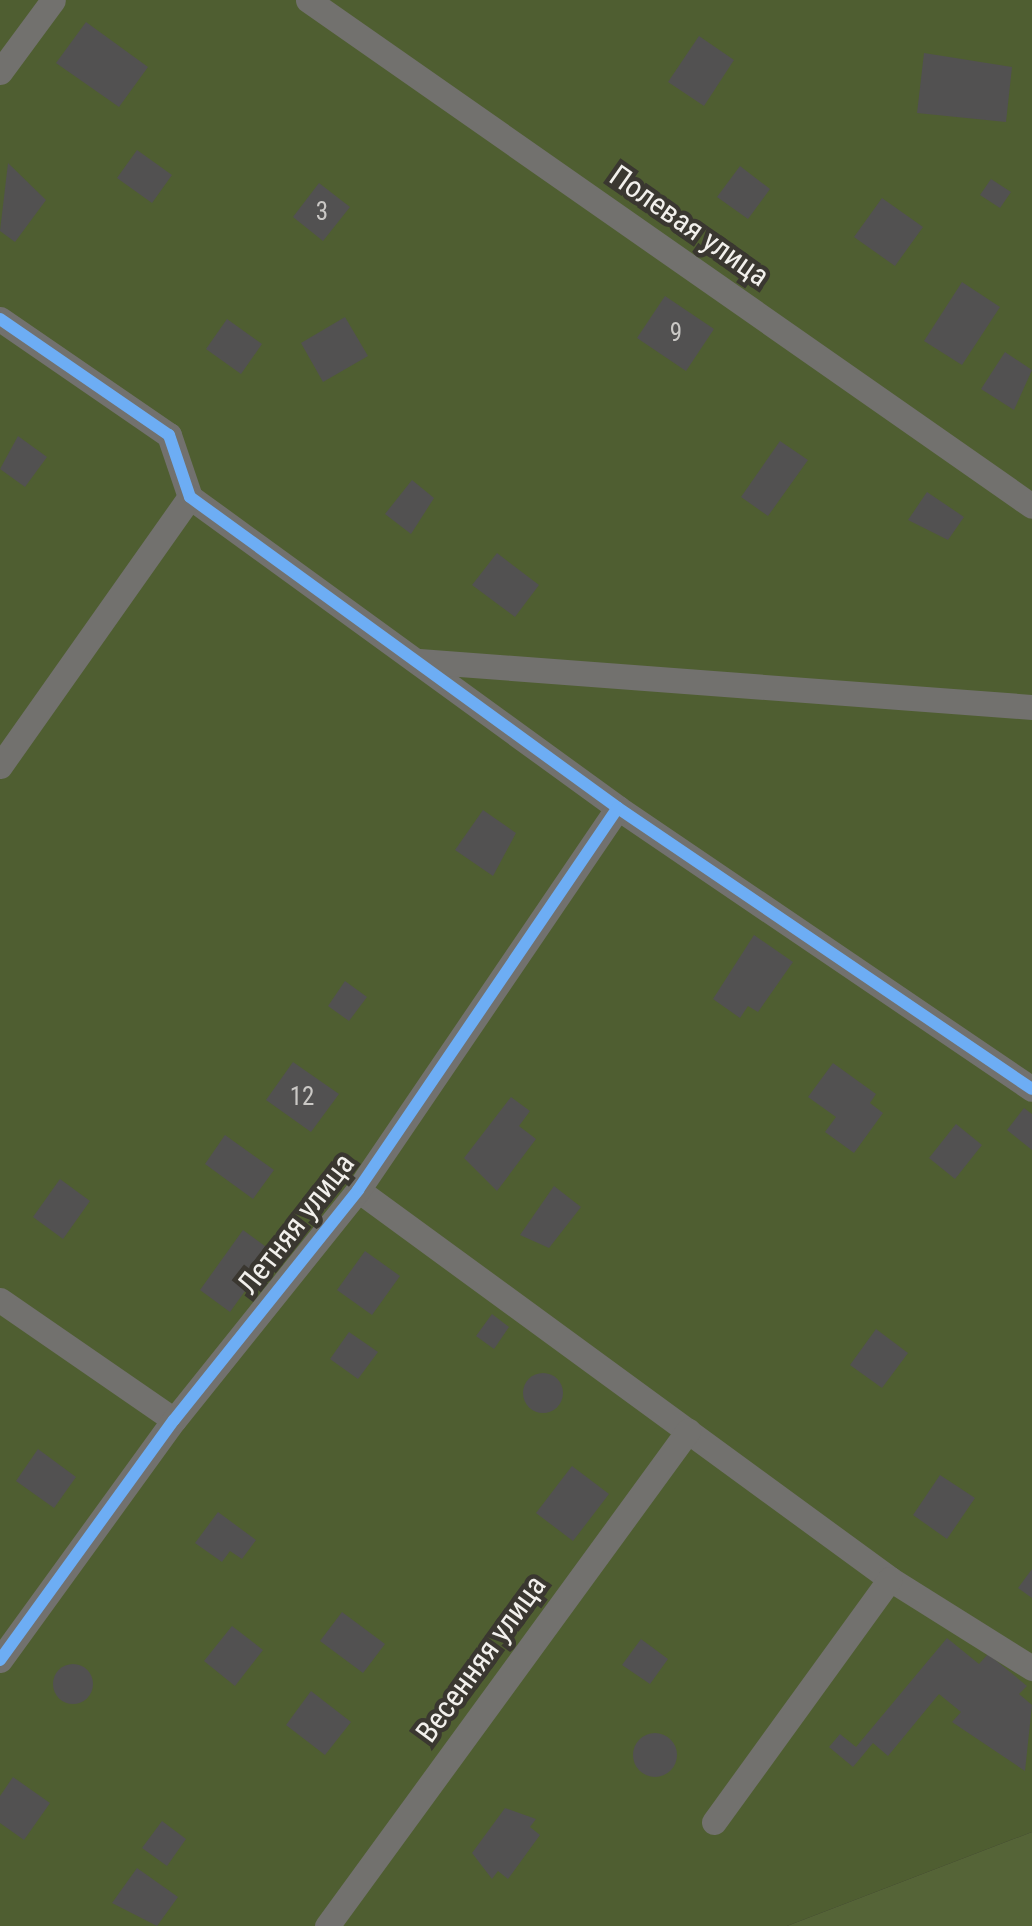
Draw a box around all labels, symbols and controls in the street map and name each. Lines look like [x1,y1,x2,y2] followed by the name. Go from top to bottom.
[602,158,776,294] street label: Полевая улица
[316,197,328,227] house number: 3
[670,318,682,348] house number: 9
[290,1082,314,1112] house number: 12
[230,1146,362,1302] street label: Летняя улица
[408,1569,554,1749] street label: Весенняя улица

